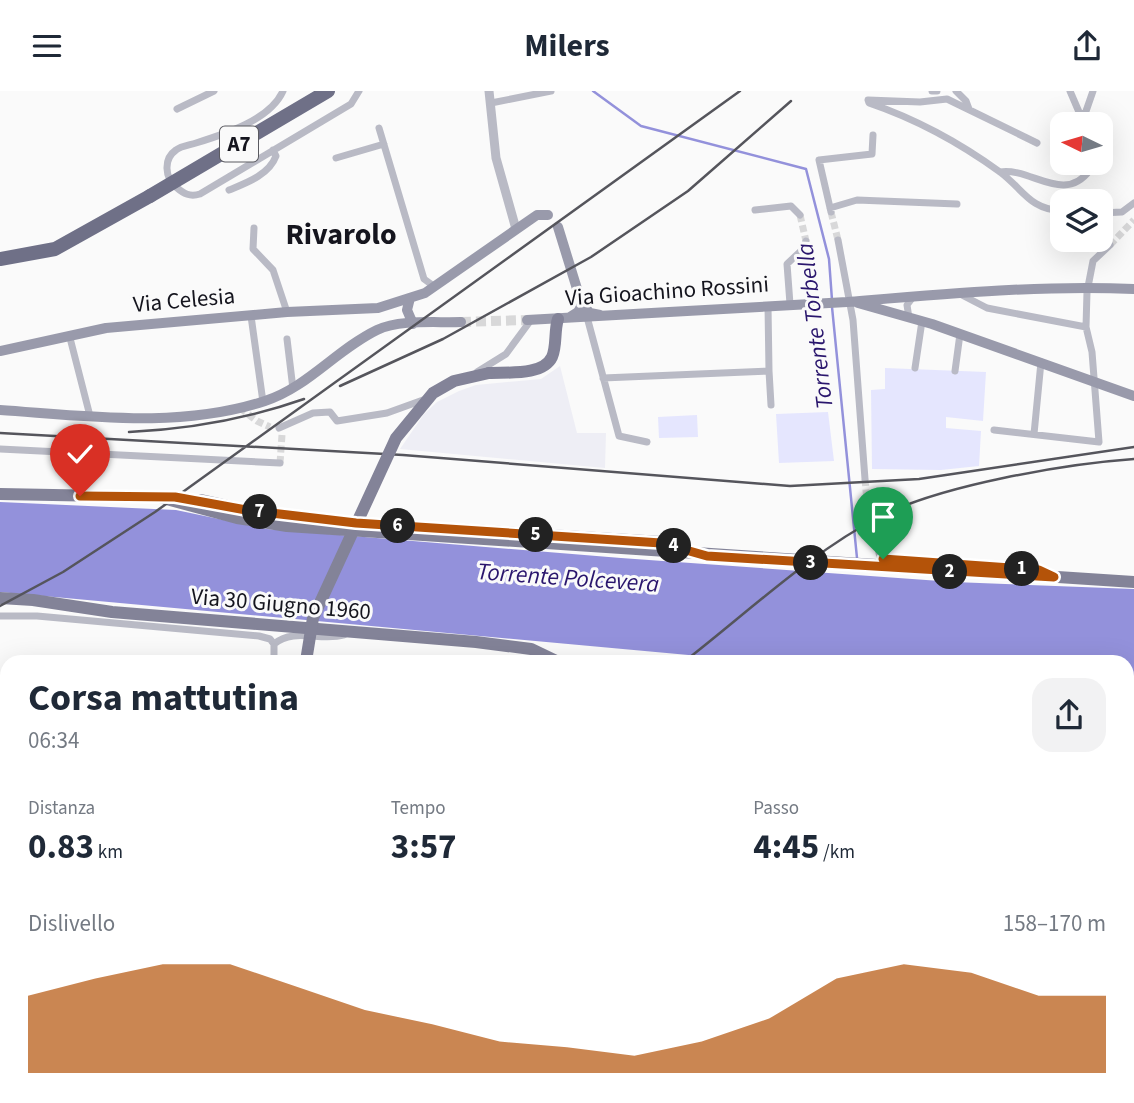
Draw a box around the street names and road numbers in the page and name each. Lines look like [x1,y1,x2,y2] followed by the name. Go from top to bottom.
[220,127,258,161] road number: A7
[564,267,770,315] street label: Via Gioachino Rossini
[132,279,236,321] street label: Via Celesia
[190,580,372,628] street label: Via 30 Giugno 1960

